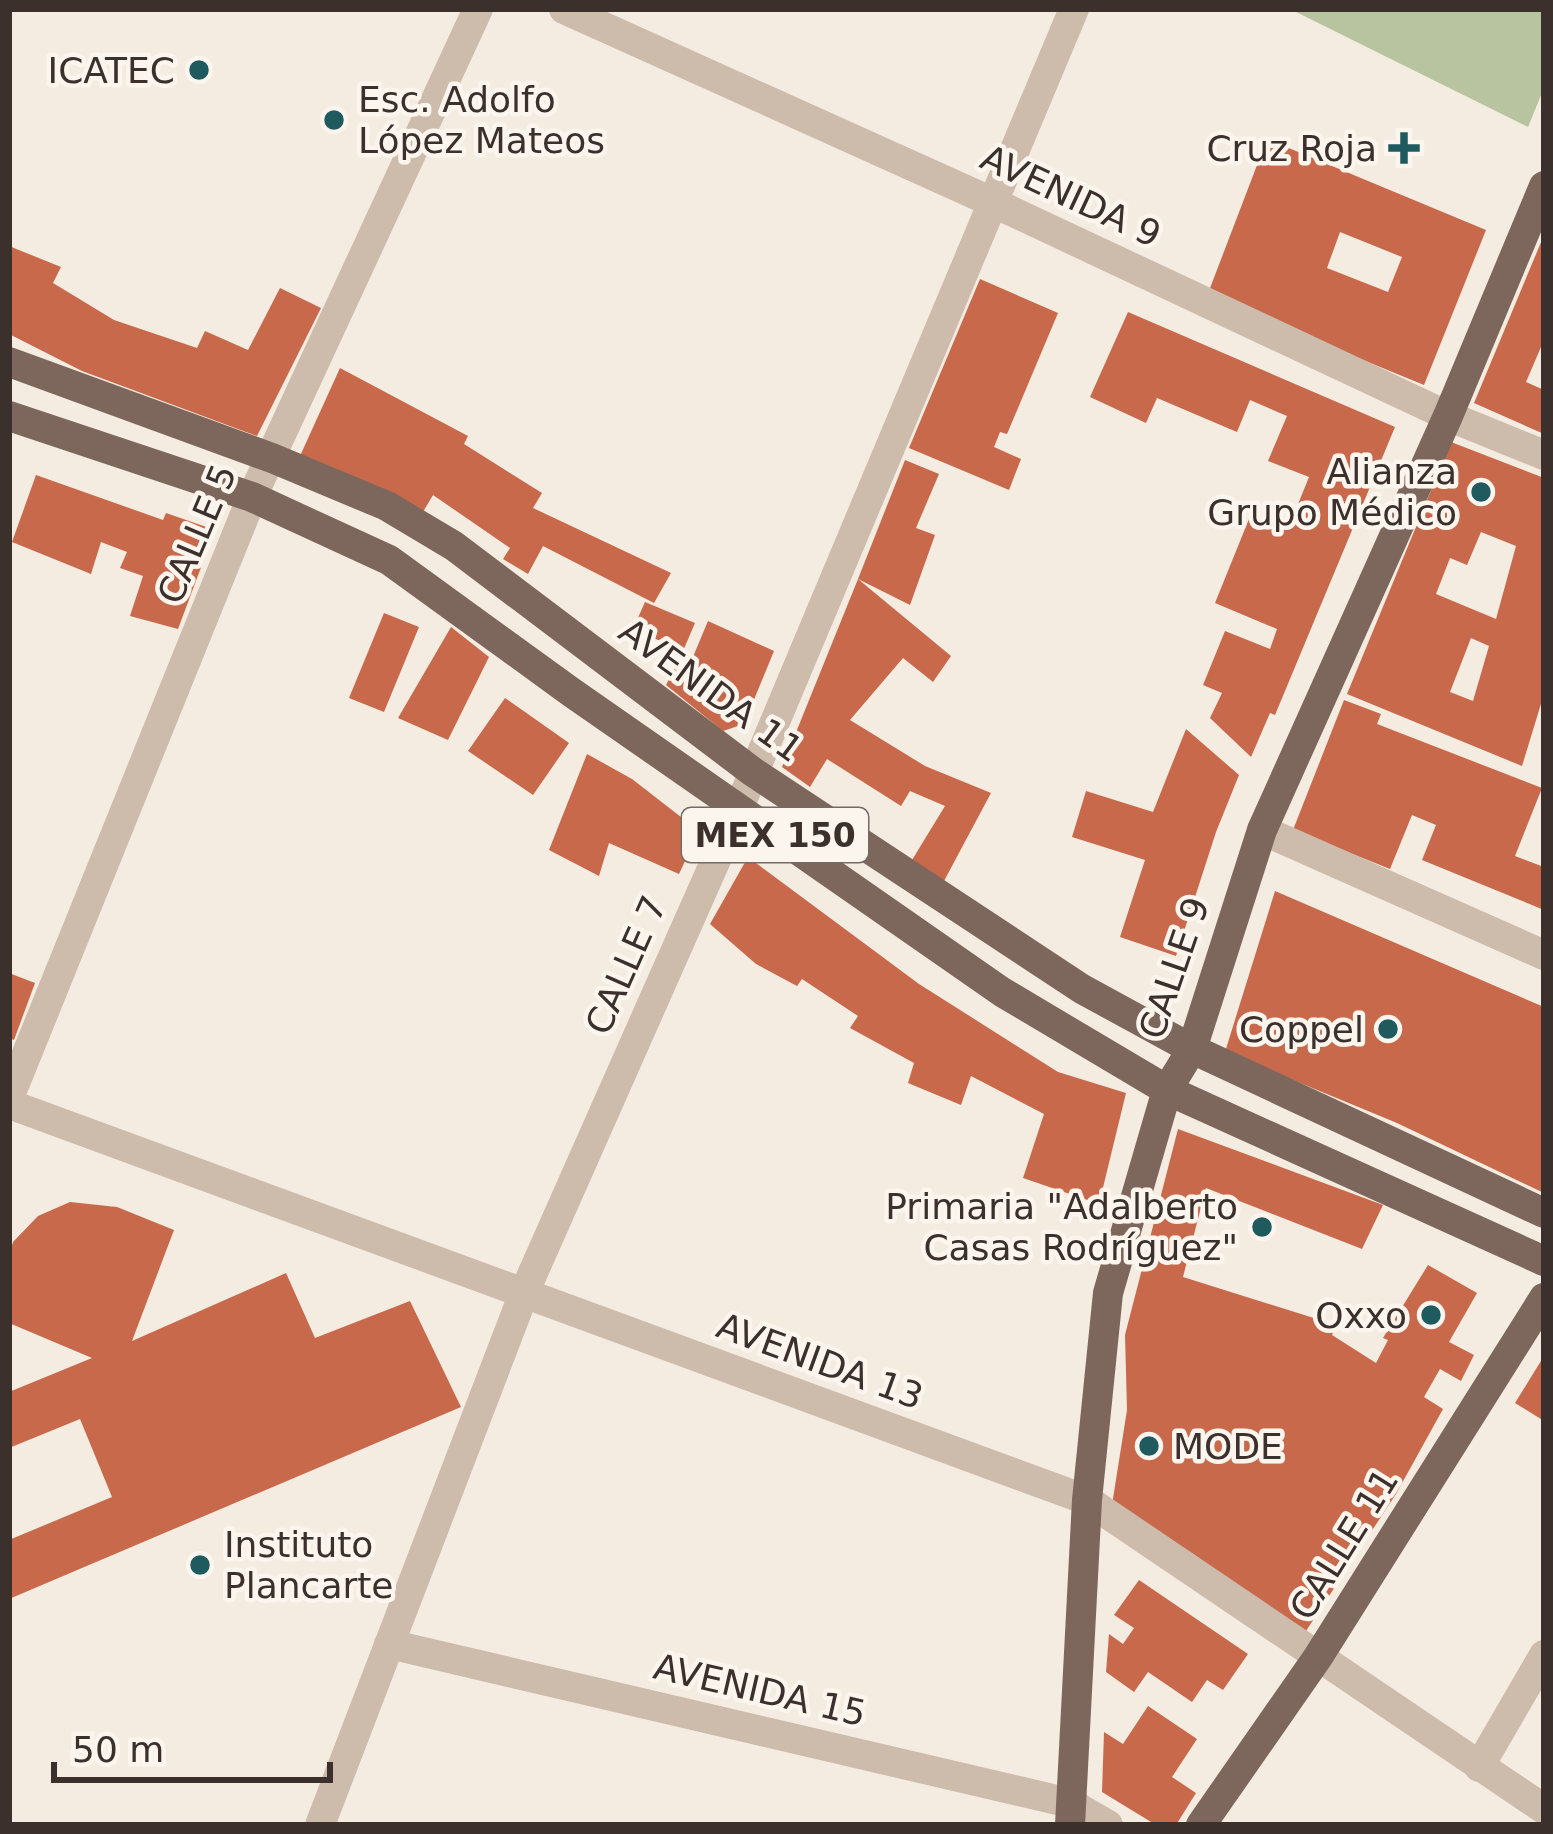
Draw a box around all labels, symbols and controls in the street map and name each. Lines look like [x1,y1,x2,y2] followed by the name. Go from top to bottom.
[48,50,175,91] place label: ICATEC
[186,57,212,83] marker: ICATEC
[358,79,605,161] place label: Esc. Adolfo López Mateos
[321,107,347,133] marker: Esc. Adolfo López Mateos
[1206,128,1377,169] place label: Cruz Roja
[1388,132,1420,164] marker: Cruz Roja
[975,137,1167,255] street label: AVENIDA 9
[1207,451,1457,533] place label: Alianza Grupo Médico
[149,458,245,610] street label: CALLE 5
[1468,479,1494,505] marker: Alianza Grupo Médico
[611,610,811,770] street label: AVENIDA 11
[682,808,868,862] road number: MEX 150
[577,890,675,1040] street label: CALLE 7
[1131,892,1217,1044] street label: CALLE 9
[1239,1009,1364,1050] place label: Coppel
[1375,1016,1401,1042] marker: Coppel
[885,1186,1238,1268] place label: Primaria "Adalberto Casas Rodríguez"
[1249,1214,1275,1240] marker: Primaria "Adalberto Casas Rodríguez"
[1315,1295,1407,1336] place label: Oxxo
[1418,1302,1444,1328] marker: Oxxo
[711,1305,929,1417] street label: AVENIDA 13
[1173,1426,1283,1467] place label: MODE
[1136,1433,1162,1459] marker: MODE
[1282,1461,1406,1627] street label: CALLE 11
[224,1524,394,1606] place label: Instituto Plancarte
[187,1552,213,1578] marker: Instituto Plancarte
[650,1646,870,1734] street label: AVENIDA 15
[54,1708,330,1782] scale bar
[72,1729,164,1770] text: 50 m

